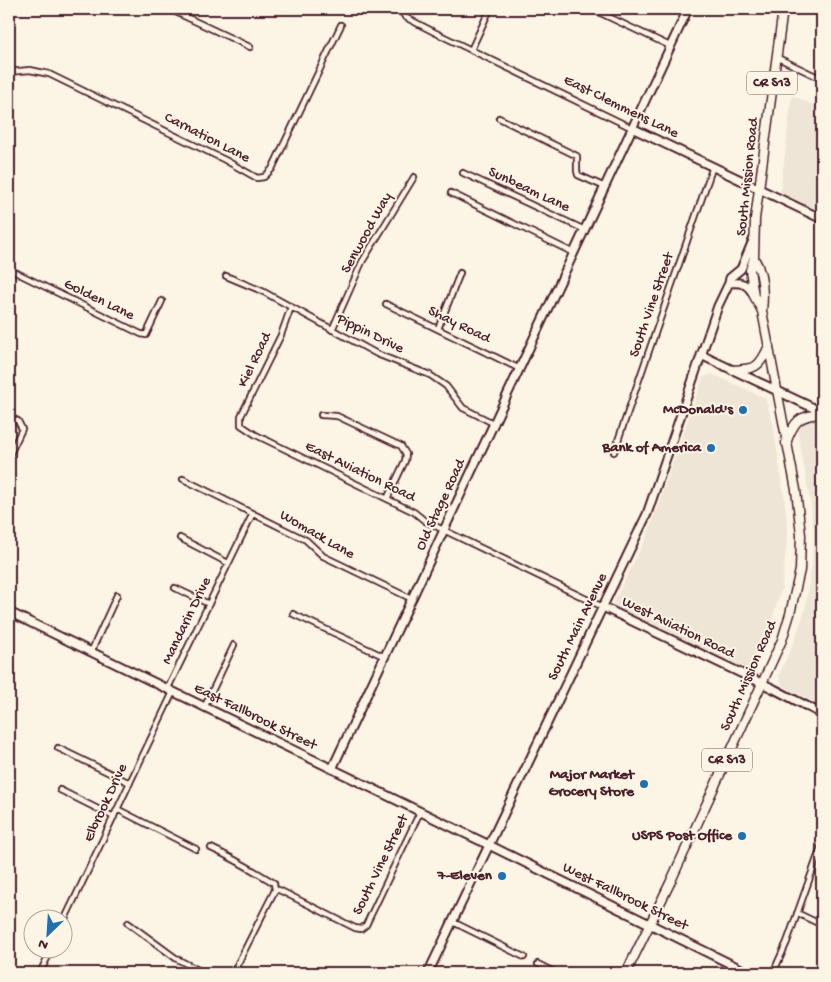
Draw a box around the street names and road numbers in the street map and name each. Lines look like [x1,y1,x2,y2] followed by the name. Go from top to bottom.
[560,71,682,143] street label: East Clemmens Lane
[747,72,797,95] road number: CR S13
[161,109,253,167] street label: Carnation Lane
[733,116,763,237] street label: South Mission Road
[485,163,573,217] street label: Sunbeam Lane
[337,189,397,277] street label: Senwood Way
[626,249,679,360] street label: South Vine Street
[61,275,138,325] street label: Golden Lane
[425,302,494,348] street label: Shay Road
[332,309,407,358] street label: Pippin Drive
[234,329,277,390] street label: Kiel Road
[302,437,419,507] street label: East Aviation Road
[412,455,471,554] street label: Old Stage Road
[276,506,358,564] street label: Womack Lane
[544,570,612,684] street label: South Main Avenue
[158,574,216,668] street label: Mandarin Drive
[619,593,738,664] street label: West Aviation Road
[717,617,782,734] street label: South Mission Road
[191,679,321,755] street label: East Fallbrook Street
[702,748,752,772] road number: CR S13
[80,761,132,845] street label: Elbrook Drive
[349,810,414,918] street label: South Vine Street
[559,859,692,936] street label: West Fallbrook Street

